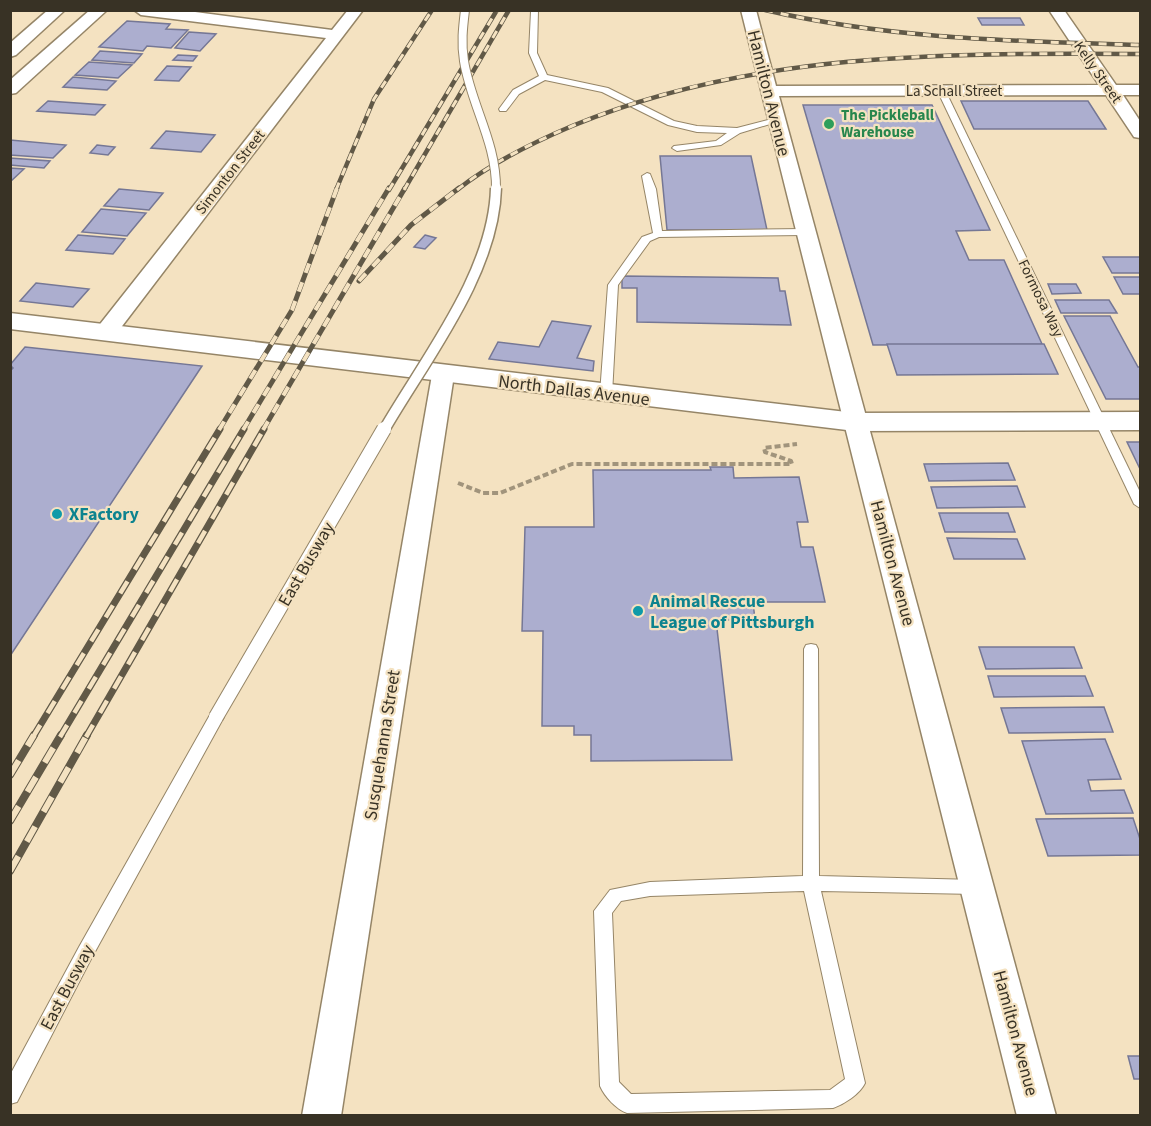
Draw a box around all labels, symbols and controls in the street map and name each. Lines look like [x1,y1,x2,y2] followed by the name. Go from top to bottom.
[741,27,796,159] street label: Hamilton Avenue
[1069,37,1127,107] street label: Kelly Street
[906,81,1002,102] street label: La Schall Street
[841,105,935,143] place label: The Pickleball Warehouse
[822,117,836,131] marker: The Pickleball Warehouse
[191,126,270,219] street label: Simonton Street
[1013,256,1068,341] street label: Formosa Way
[497,369,651,412] street label: North Dallas Avenue
[864,497,921,629] street label: Hamilton Avenue
[69,502,140,527] place label: XFactory
[50,507,64,521] marker: XFactory
[272,517,341,611] street label: East Busway
[649,589,814,635] place label: Animal Rescue League of Pittsburgh
[631,604,645,618] marker: Animal Rescue League of Pittsburgh
[358,668,407,822] street label: Susquehanna Street
[34,940,101,1034] street label: East Busway
[987,967,1044,1099] street label: Hamilton Avenue

